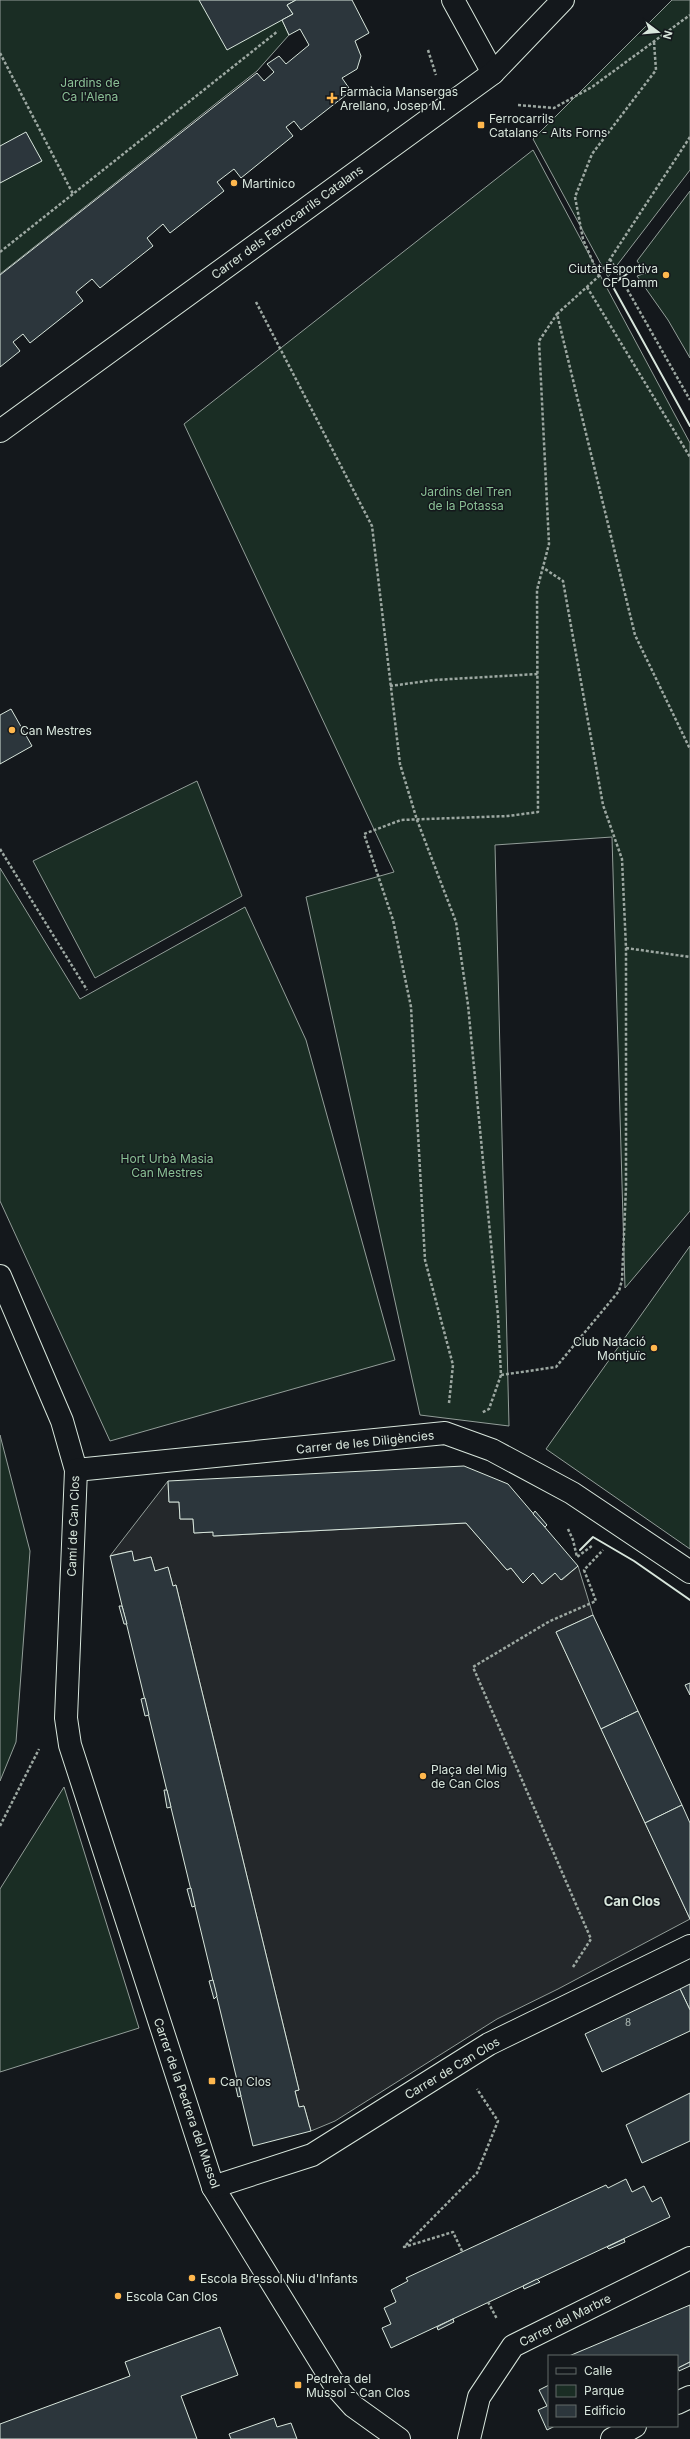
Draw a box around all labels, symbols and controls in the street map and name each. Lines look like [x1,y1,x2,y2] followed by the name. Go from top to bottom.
[638,12,678,52] north arrow
[660,29,675,41] text: N
[60,75,120,104] park label: Jardins de Ca l'Alena
[340,84,458,113] place label: Farmàcia Mansergas Arellano, Josep M.
[327,93,337,103] marker: Farmàcia Mansergas Arellano, Josep M.
[489,111,607,140] place label: Ferrocarrils Catalans - Alts Forns
[476,120,486,130] marker: Ferrocarrils Catalans - Alts Forns
[208,162,366,282] street label: Carrer dels Ferrocarrils Catalans
[242,176,295,191] place label: Martinico
[229,178,239,188] marker: Martinico
[568,261,658,290] place label: Ciutat Esportiva CF Damm
[661,270,671,280] marker: Ciutat Esportiva CF Damm
[420,484,512,513] park label: Jardins del Tren de la Potassa
[20,723,92,738] place label: Can Mestres
[7,725,17,735] marker: Can Mestres
[121,1151,213,1180] park label: Hort Urbà Masia Can Mestres
[573,1334,646,1363] place label: Club Natació Montjuïc
[649,1343,659,1353] marker: Club Natació Montjuïc
[295,1427,435,1457] street label: Carrer de les Diligències
[64,1475,82,1577] street label: Camí de Can Clos
[431,1762,507,1791] place label: Plaça del Mig de Can Clos
[418,1771,428,1781] marker: Plaça del Mig de Can Clos
[604,1893,660,1909] district label: Can Clos
[151,2016,223,2190] street label: Carrer de la Pedrera del Mussol
[625,2016,631,2028] house number: 8
[402,2034,502,2102] street label: Carrer de Can Clos
[220,2074,271,2089] place label: Can Clos
[207,2076,217,2086] marker: Can Clos
[200,2271,358,2286] place label: Escola Bressol Niu d'Infants
[187,2273,197,2283] marker: Escola Bressol Niu d'Infants
[126,2289,218,2304] place label: Escola Can Clos
[517,2290,613,2350] street label: Carrer del Marbre
[113,2291,123,2301] marker: Escola Can Clos
[548,2355,678,2427] legend
[584,2363,612,2378] text: Calle
[306,2371,410,2400] place label: Pedrera del Mussol - Can Clos
[293,2380,303,2390] marker: Pedrera del Mussol - Can Clos
[584,2383,624,2398] text: Parque
[584,2403,626,2418] text: Edificio

